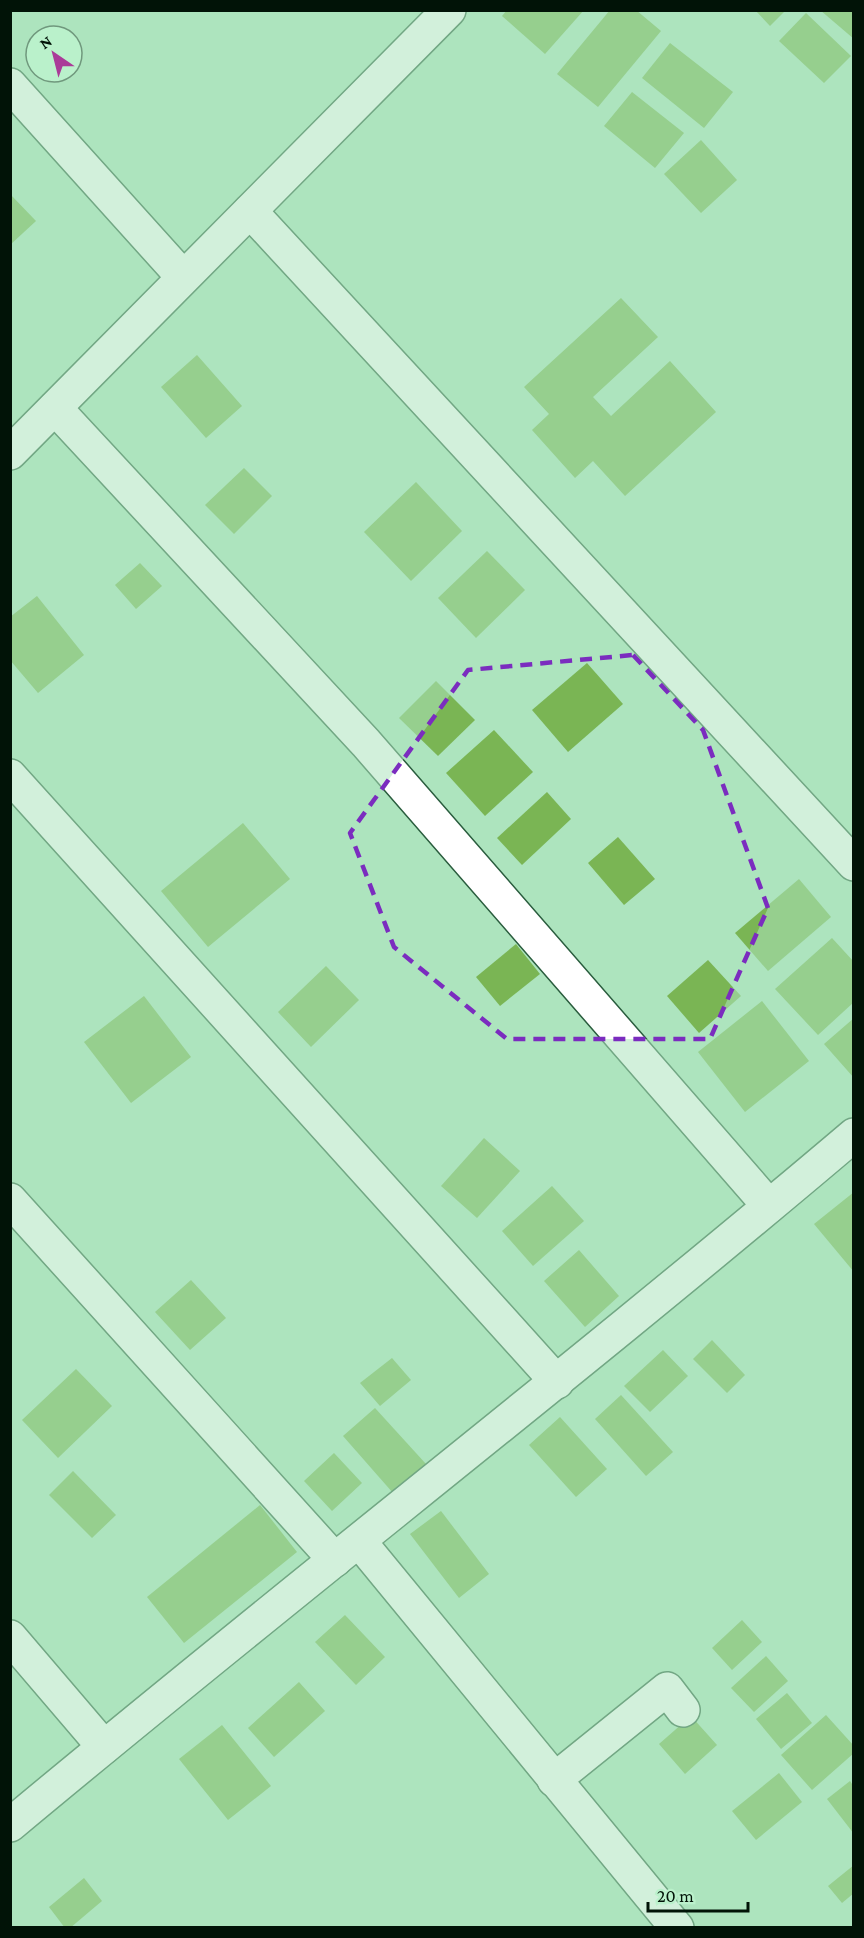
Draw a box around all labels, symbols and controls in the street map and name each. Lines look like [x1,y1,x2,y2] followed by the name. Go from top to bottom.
[24,24,84,84] north arrow
[36,32,55,52] text: N
[648,1875,748,1913] scale bar
[657,1886,694,1906] text: 20 m

